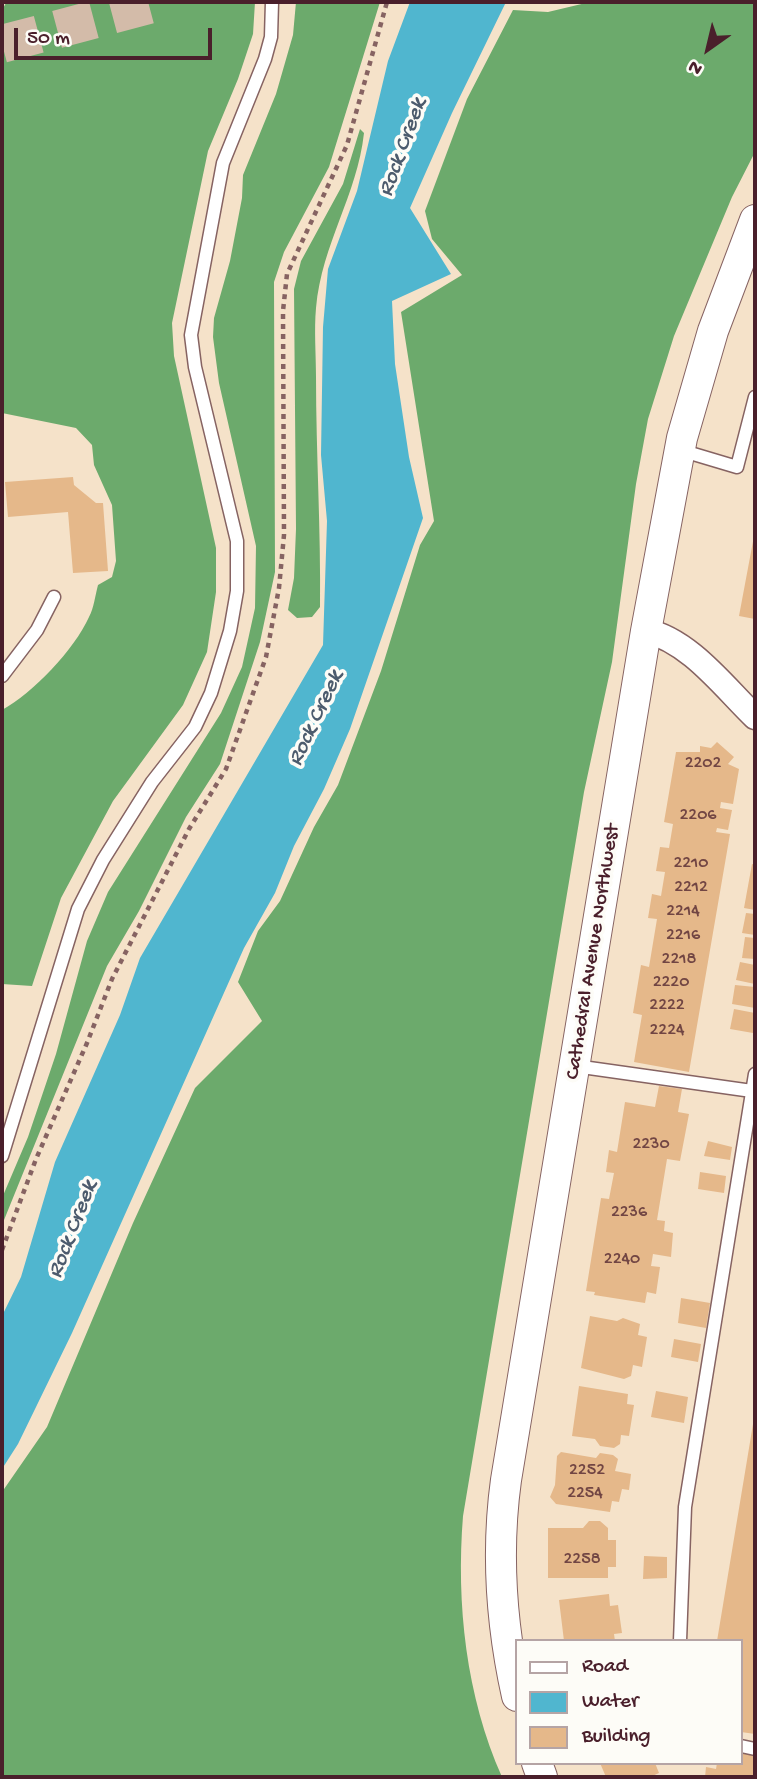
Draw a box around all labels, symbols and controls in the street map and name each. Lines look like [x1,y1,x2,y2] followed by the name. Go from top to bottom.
[18,14,215,58] scale bar
[673,14,743,84] north arrow
[27,27,70,52] text: 50 m
[684,54,708,80] text: N
[374,95,434,201] water label: Rock Creek
[283,667,351,771] water label: Rock Creek
[685,753,721,775] house number: 2202
[680,805,716,827] house number: 2206
[561,823,627,1081] street label: Cathedral Avenue Northwest
[673,853,709,875] house number: 2210
[674,877,708,899] house number: 2212
[666,901,700,923] house number: 2214
[666,925,700,947] house number: 2216
[662,949,696,971] house number: 2218
[653,972,689,994] house number: 2220
[649,995,685,1017] house number: 2222
[650,1020,684,1042] house number: 2224
[632,1134,670,1156] house number: 2230
[43,1177,105,1283] water label: Rock Creek
[611,1202,647,1224] house number: 2236
[604,1249,640,1271] house number: 2240
[569,1460,605,1482] house number: 2252
[567,1483,603,1505] house number: 2254
[564,1549,600,1571] house number: 2258
[516,1639,743,1765] legend
[582,1655,628,1680] text: Road
[582,1690,638,1715] text: Water
[582,1725,651,1750] text: Building

